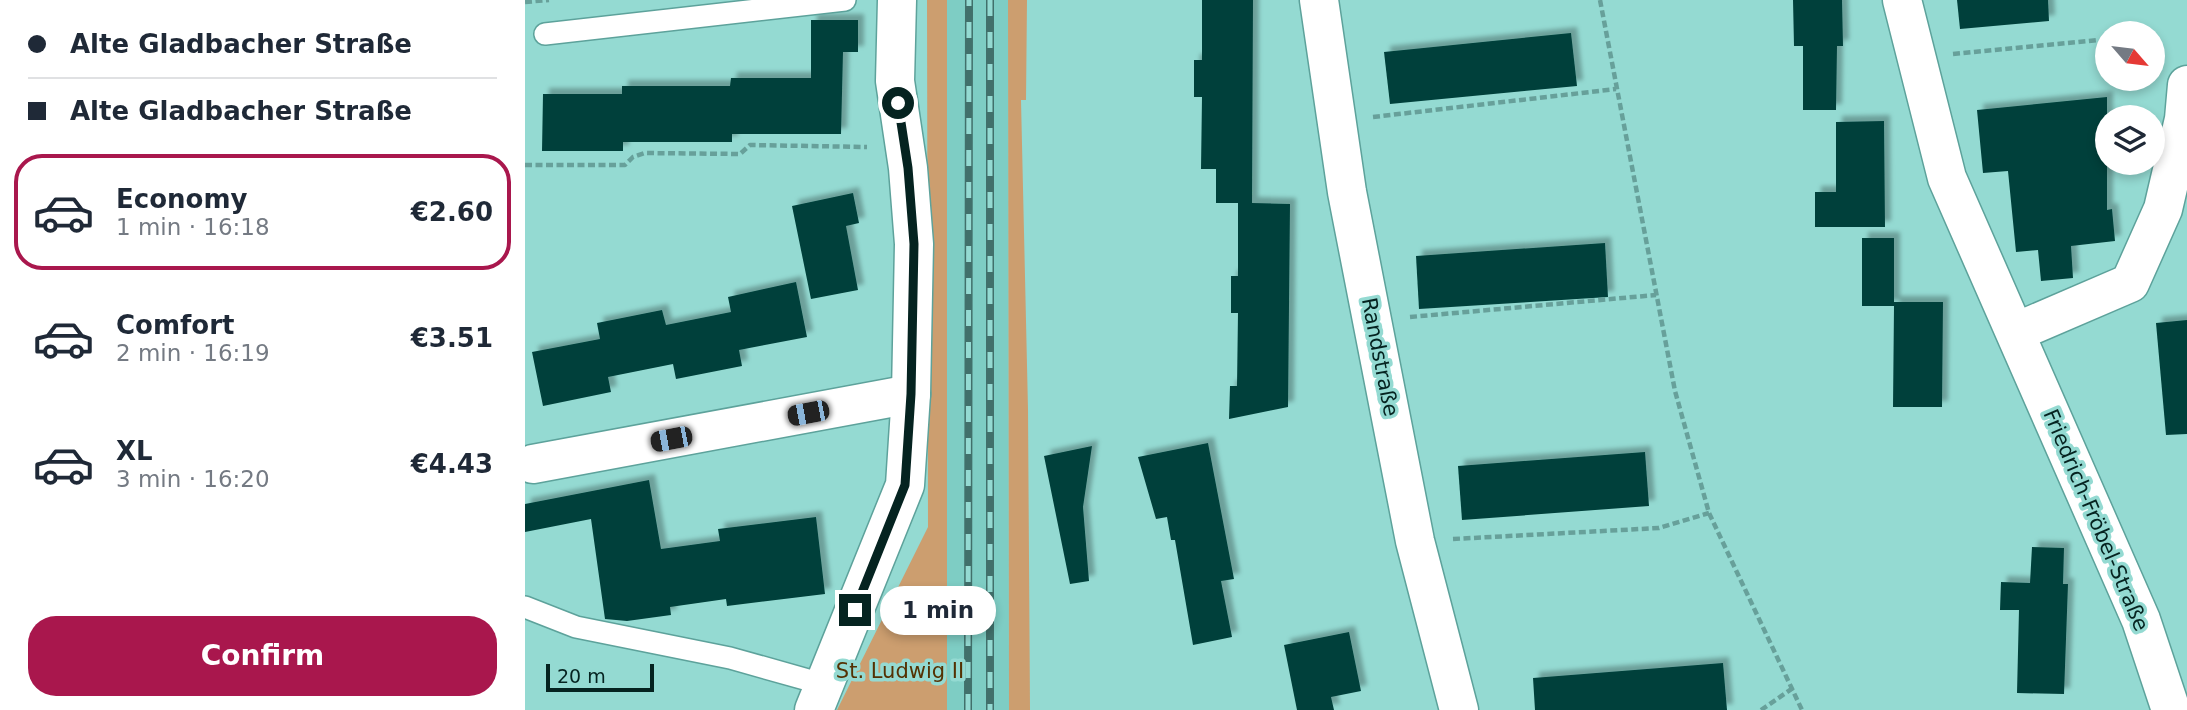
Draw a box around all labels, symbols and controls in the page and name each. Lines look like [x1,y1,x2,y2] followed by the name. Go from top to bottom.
[2095,21,2165,91] north arrow
[2095,21,2165,175] map controls
[70,29,412,59] text: Alte Gladbacher Straße
[882,87,914,119] route start
[70,96,412,126] text: Alte Gladbacher Straße
[2095,105,2165,175] button: layers
[32,181,95,244] icon: car
[116,184,247,214] text: Economy
[411,197,493,227] text: €2.60
[116,214,270,240] text: 1 min · 16:18
[1357,296,1403,418] street label: Randstraße
[32,307,95,370] icon: car
[116,310,234,340] text: Comfort
[411,323,493,353] text: €3.51
[116,340,270,366] text: 2 min · 16:19
[786,399,831,427] car
[2038,405,2154,635] street label: Friedrich-Fröbel-Straße
[649,425,694,453] car
[32,433,95,496] icon: car
[116,436,153,466] text: XL
[411,449,493,479] text: €4.43
[116,466,270,492] text: 3 min · 16:20
[879,586,995,634] callout: 1 min
[839,594,871,626] route end
[902,597,974,623] text: 1 min
[28,616,497,696] button: Confirm
[836,659,964,683] park label: St. Ludwig II
[546,661,655,693] scale bar
[557,665,606,687] text: 20 m

